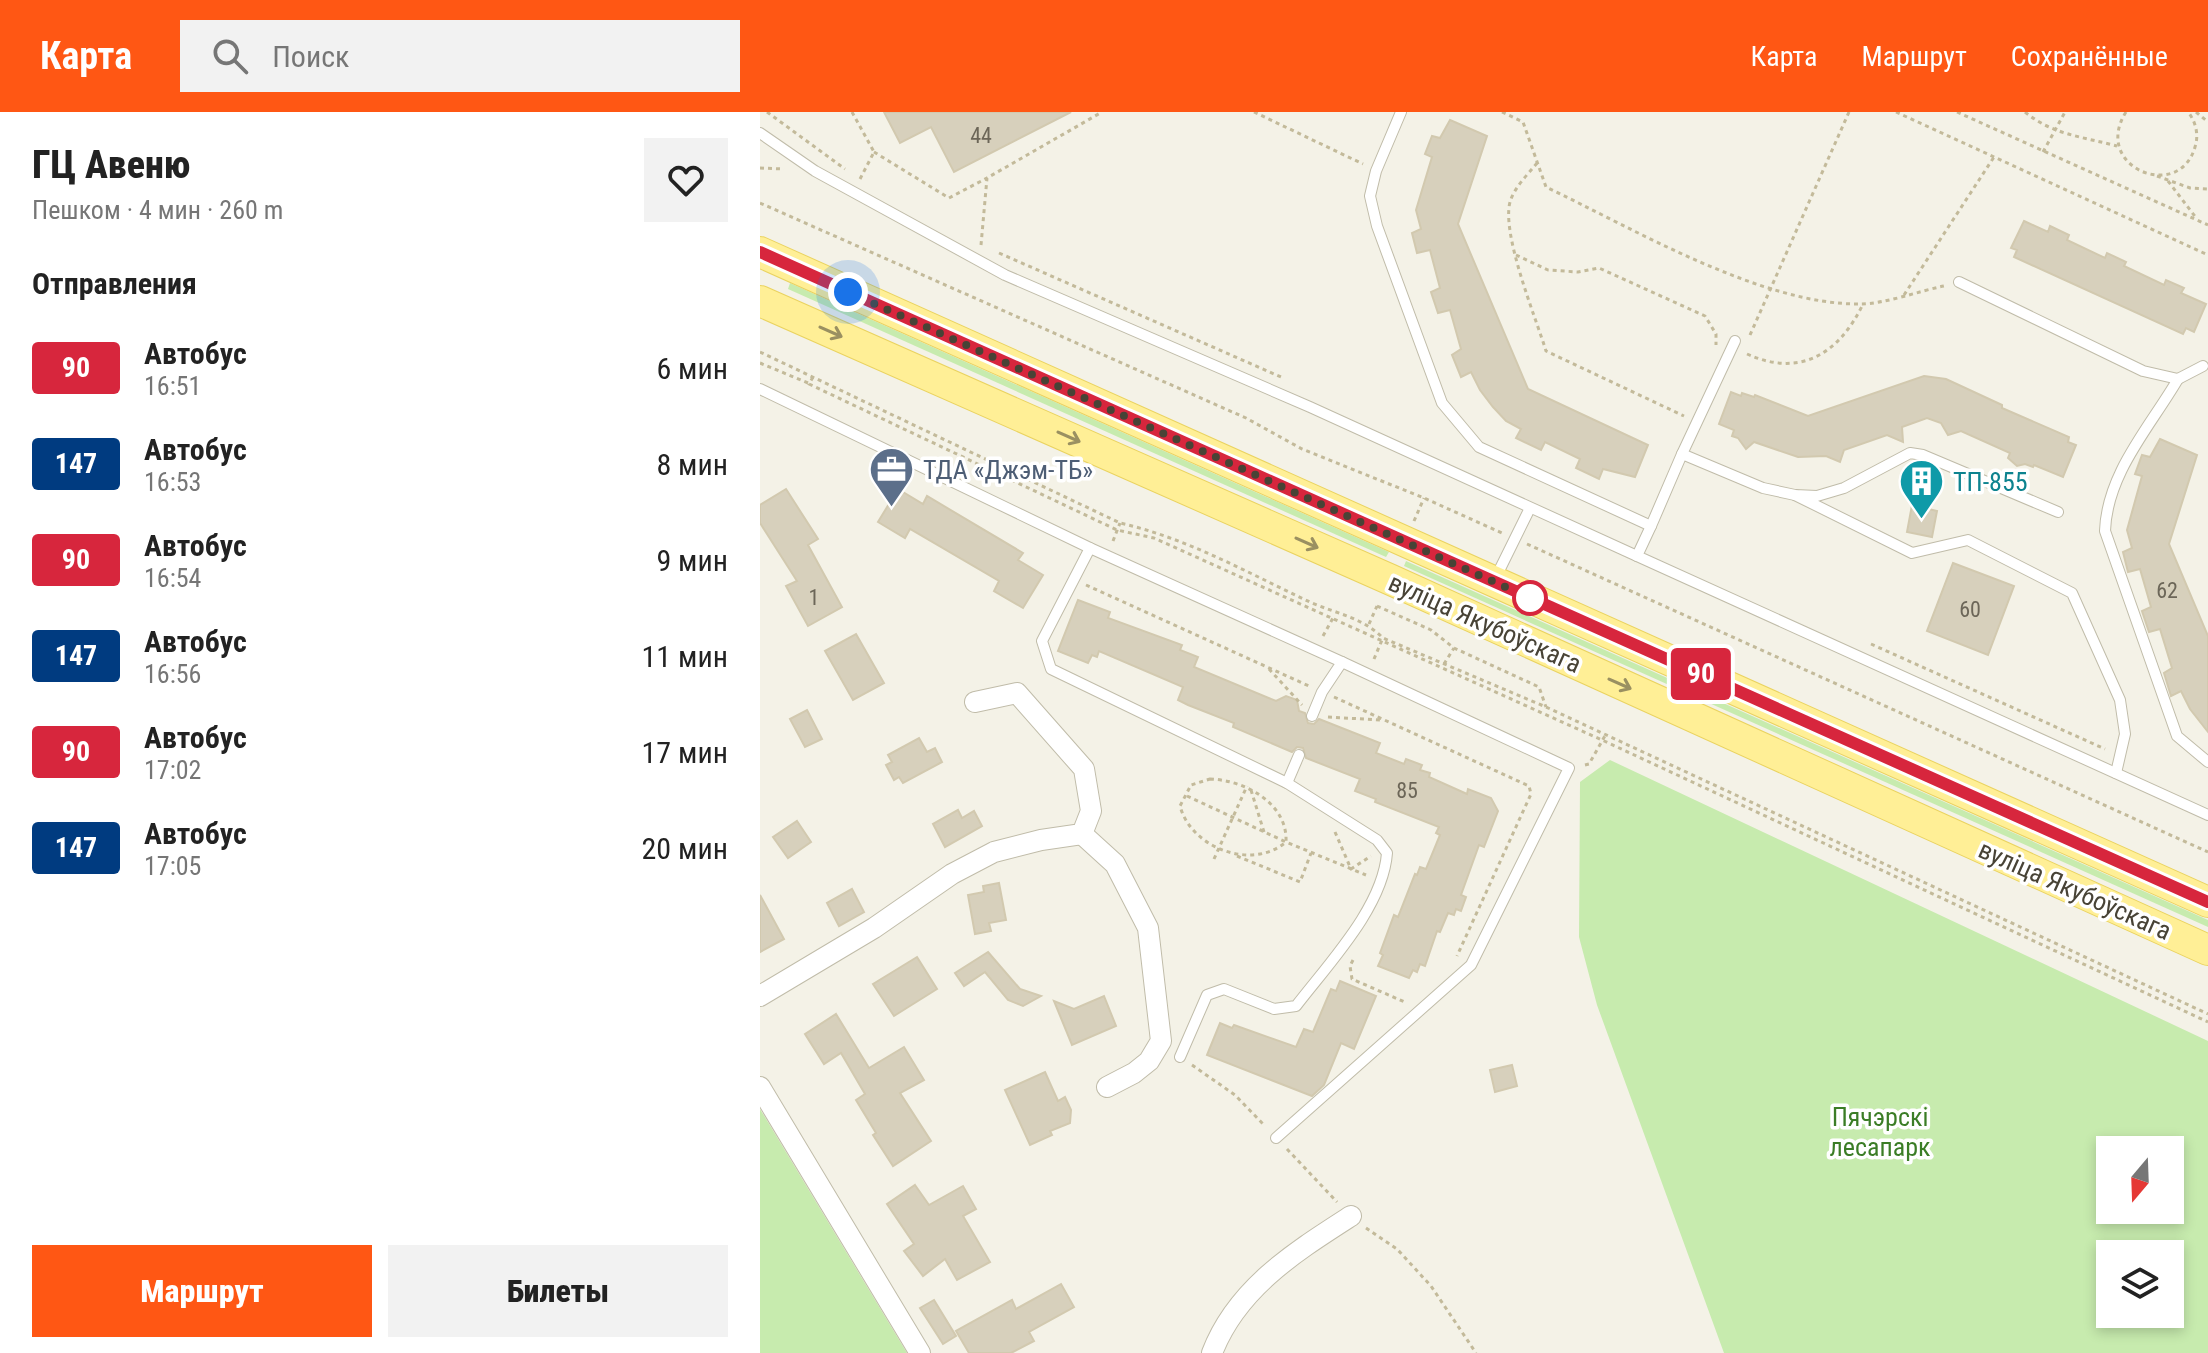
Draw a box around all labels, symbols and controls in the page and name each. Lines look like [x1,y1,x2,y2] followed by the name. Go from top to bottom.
[180,20,740,92] search box
[40,34,132,78] text: Карта
[208,34,252,78] icon: search
[272,39,349,74] text: Поиск
[1751,40,1817,73] text: Карта
[1861,40,1967,73] text: Маршрут
[2011,40,2168,73] text: Сохранённые
[970,123,992,148] house number: 44
[644,138,728,222] button: heart
[32,143,190,187] text: ГЦ Авеню
[32,195,283,225] text: Пешком · 4 мин · 260 m
[32,266,197,301] text: Отправления
[828,272,868,312] your location
[819,325,843,340] one-way arrow
[144,336,247,371] text: Автобус
[62,351,90,384] text: 90
[656,351,728,386] text: 6 мин
[144,371,201,401] text: 16:51
[1056,431,1081,446] one-way arrow
[144,432,247,467] text: Автобус
[868,446,916,509] office icon: ТДА «Джэм-ТБ»
[55,447,97,480] text: 147
[656,447,728,482] text: 8 мин
[923,455,1093,485] place label: ТДА «Джэм-ТБ»
[1898,458,1946,521] building icon: ТП-855
[144,467,201,497] text: 16:53
[1953,467,2028,497] place label: ТП-855
[144,528,247,563] text: Автобус
[1295,536,1319,551] one-way arrow
[62,543,90,576] text: 90
[656,543,728,578] text: 9 мин
[144,563,201,593] text: 16:54
[1384,567,1586,679] street label: вуліца Якубоўскага
[2156,578,2178,603] house number: 62
[1513,581,1547,615] unlabelled marker
[809,585,819,610] house number: 1
[1959,597,1981,622] house number: 60
[144,624,247,659] text: Автобус
[55,639,97,672] text: 147
[642,639,728,674] text: 11 мин
[1665,648,1737,700] line badge: 90
[1687,657,1715,690] text: 90
[144,659,201,689] text: 16:56
[1608,677,1632,692] one-way arrow
[144,720,247,755] text: Автобус
[62,735,90,768] text: 90
[642,735,728,770] text: 17 мин
[144,755,201,785] text: 17:02
[1396,778,1418,803] house number: 85
[144,816,247,851] text: Автобус
[55,831,97,864] text: 147
[642,831,728,866] text: 20 мин
[1974,834,2176,946] street label: вуліца Якубоўскага
[144,851,201,881] text: 17:05
[1830,1102,1931,1162] park label: Пячэрскі лесапарк
[2096,1136,2184,1224] north arrow
[2096,1136,2184,1328] map controls
[2096,1240,2184,1328] button: layers
[32,1245,372,1337] button: Маршрут
[388,1245,728,1337] button: Билеты

